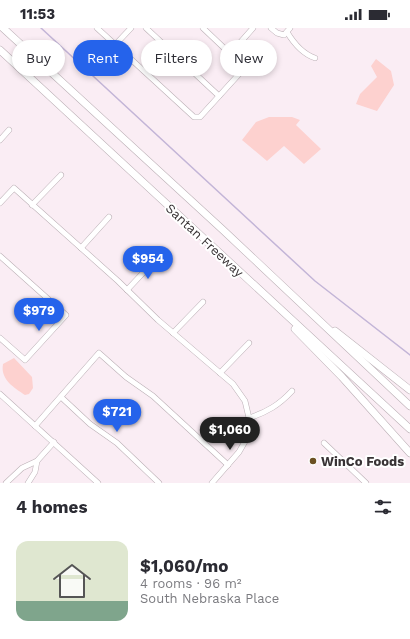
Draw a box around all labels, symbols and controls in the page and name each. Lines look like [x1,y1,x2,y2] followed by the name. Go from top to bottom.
[20,5,55,23] text: 11:53
[12,40,65,76] chip: Buy
[73,40,133,76] chip: Rent
[141,40,212,76] chip: Filters
[220,40,277,76] chip: New
[163,201,247,280] street label: Santan Freeway
[124,246,172,280] pin: $954
[132,251,164,266] text: $954
[15,298,63,332] pin: $979
[23,303,55,318] text: $979
[93,399,141,433] pin: $721
[102,404,132,419] text: $721
[197,417,263,451] pin: $1,060
[209,422,251,437] text: $1,060
[321,454,404,469] place label: WinCo Foods
[308,456,318,466] marker: WinCo Foods
[372,496,394,518] icon: filters
[16,497,87,517] text: 4 homes
[140,556,229,576] text: $1,060/mo
[48,557,96,605] icon: home
[140,576,242,591] text: 4 rooms · 96 m²
[140,591,279,606] text: South Nebraska Place

